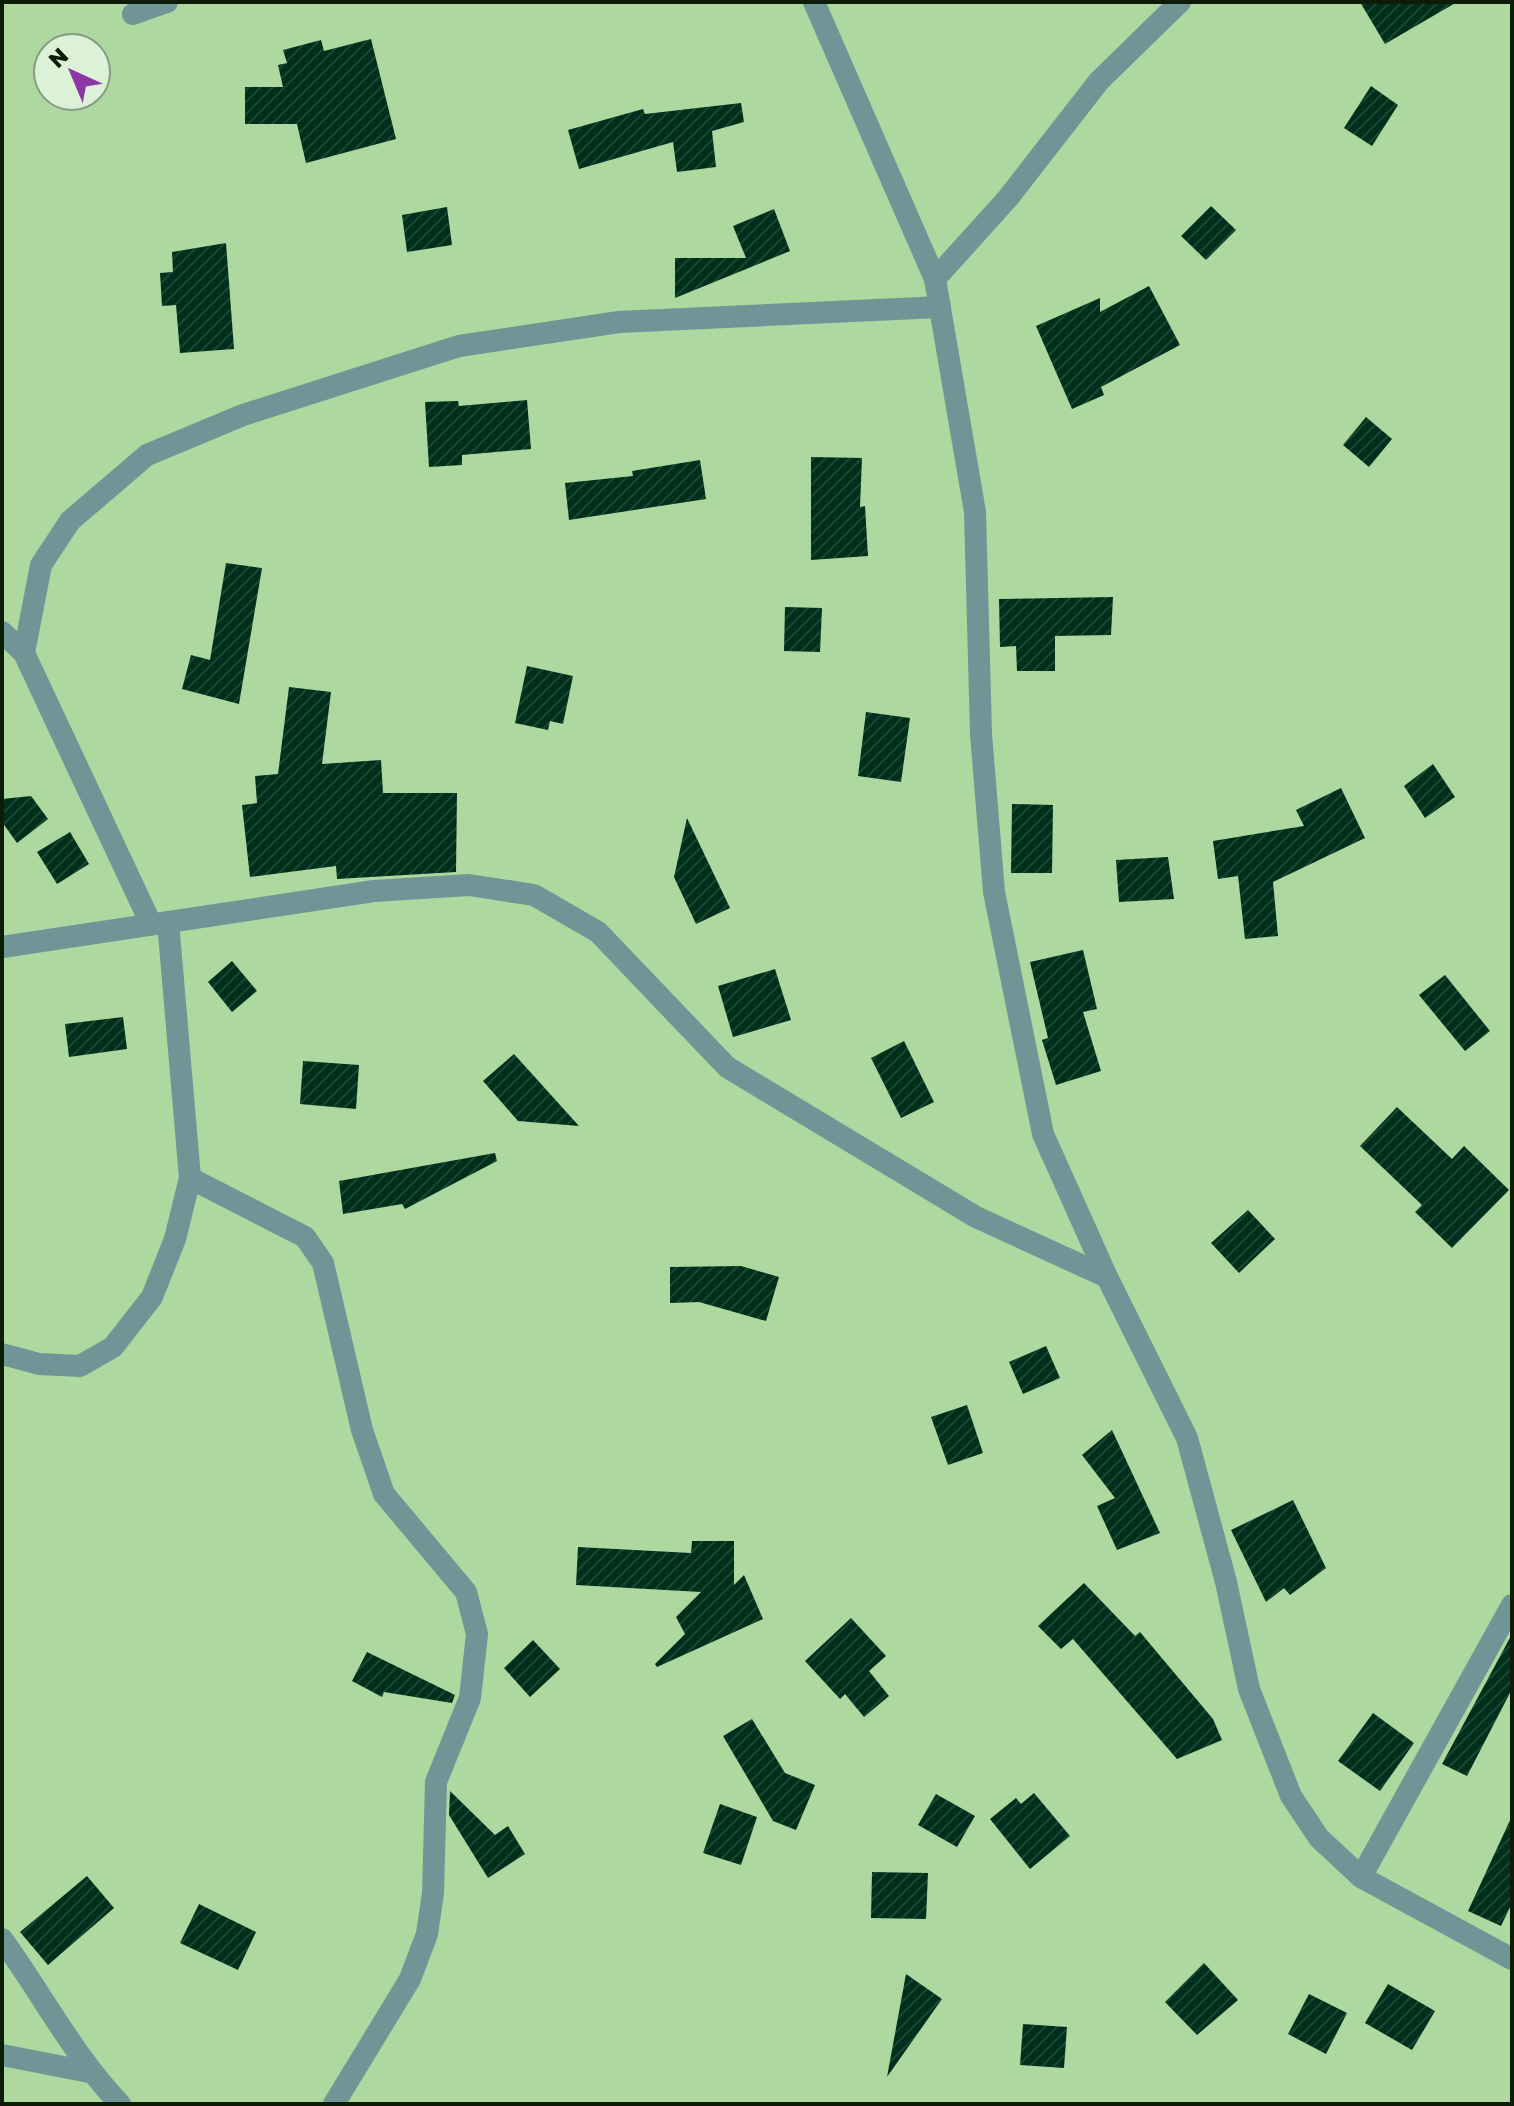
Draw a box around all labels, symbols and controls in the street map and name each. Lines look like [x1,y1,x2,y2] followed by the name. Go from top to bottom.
[32,32,112,112] north arrow
[42,42,73,73] text: N

